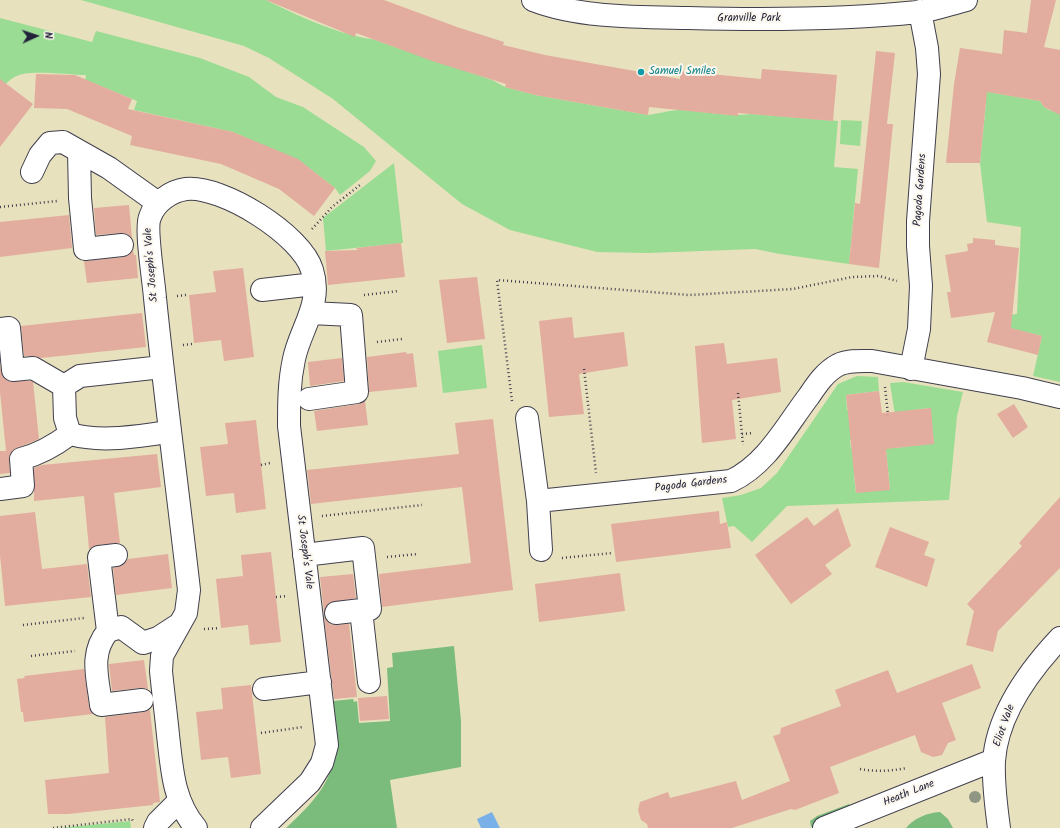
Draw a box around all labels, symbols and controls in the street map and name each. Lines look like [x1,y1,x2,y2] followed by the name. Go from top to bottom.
[717,12,781,26] street label: Granville Park
[16,16,56,56] north arrow
[39,31,57,39] text: N
[649,65,716,79] place label: Samuel Smiles
[636,67,646,77] marker: Samuel Smiles
[912,153,930,227] street label: Pagoda Gardens
[142,227,162,303] street label: St Joseph's Vale
[654,474,728,496] street label: Pagoda Gardens
[293,514,315,590] street label: St Joseph's Vale
[991,703,1019,749] street label: Eliot Vale
[881,778,937,810] street label: Heath Lane

